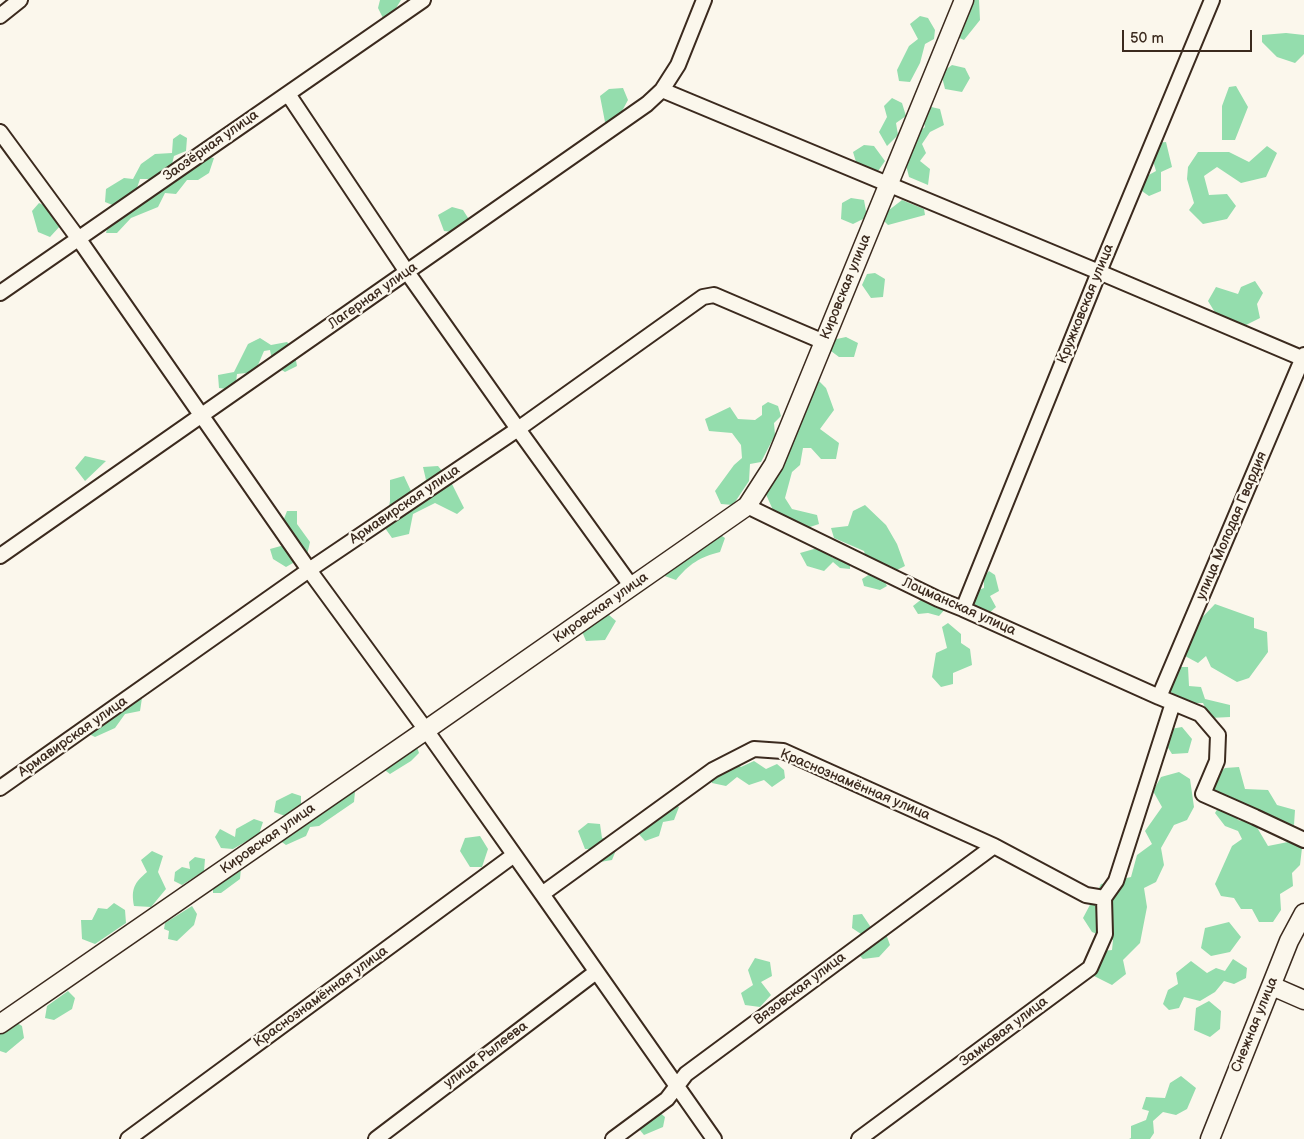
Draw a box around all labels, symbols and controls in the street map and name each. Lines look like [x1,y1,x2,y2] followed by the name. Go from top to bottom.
[1124,20,1254,52] scale bar
[1130,29,1164,48] text: 50 m
[160,107,262,185] street label: Заозёрная улица
[817,232,875,342] street label: Кировская улица
[1054,242,1118,366] street label: Кружковская улица
[325,259,421,333] street label: Лагерная улица
[1193,449,1271,603] street label: улица Молодая Гвардия
[347,462,463,548] street label: Армавирская улица
[550,569,652,647] street label: Кировская улица
[900,574,1018,640] street label: Лоцманская улица
[15,693,131,781] street label: Армавирская улица
[777,746,933,824] street label: Краснознамённая улица
[217,800,319,878] street label: Кировская улица
[251,943,391,1051] street label: Краснознамённая улица
[751,949,849,1029] street label: Вязовская улица
[1228,975,1282,1075] street label: Снежная улица
[957,993,1051,1071] street label: Замковая улица
[441,1018,531,1092] street label: улица Рылеева

